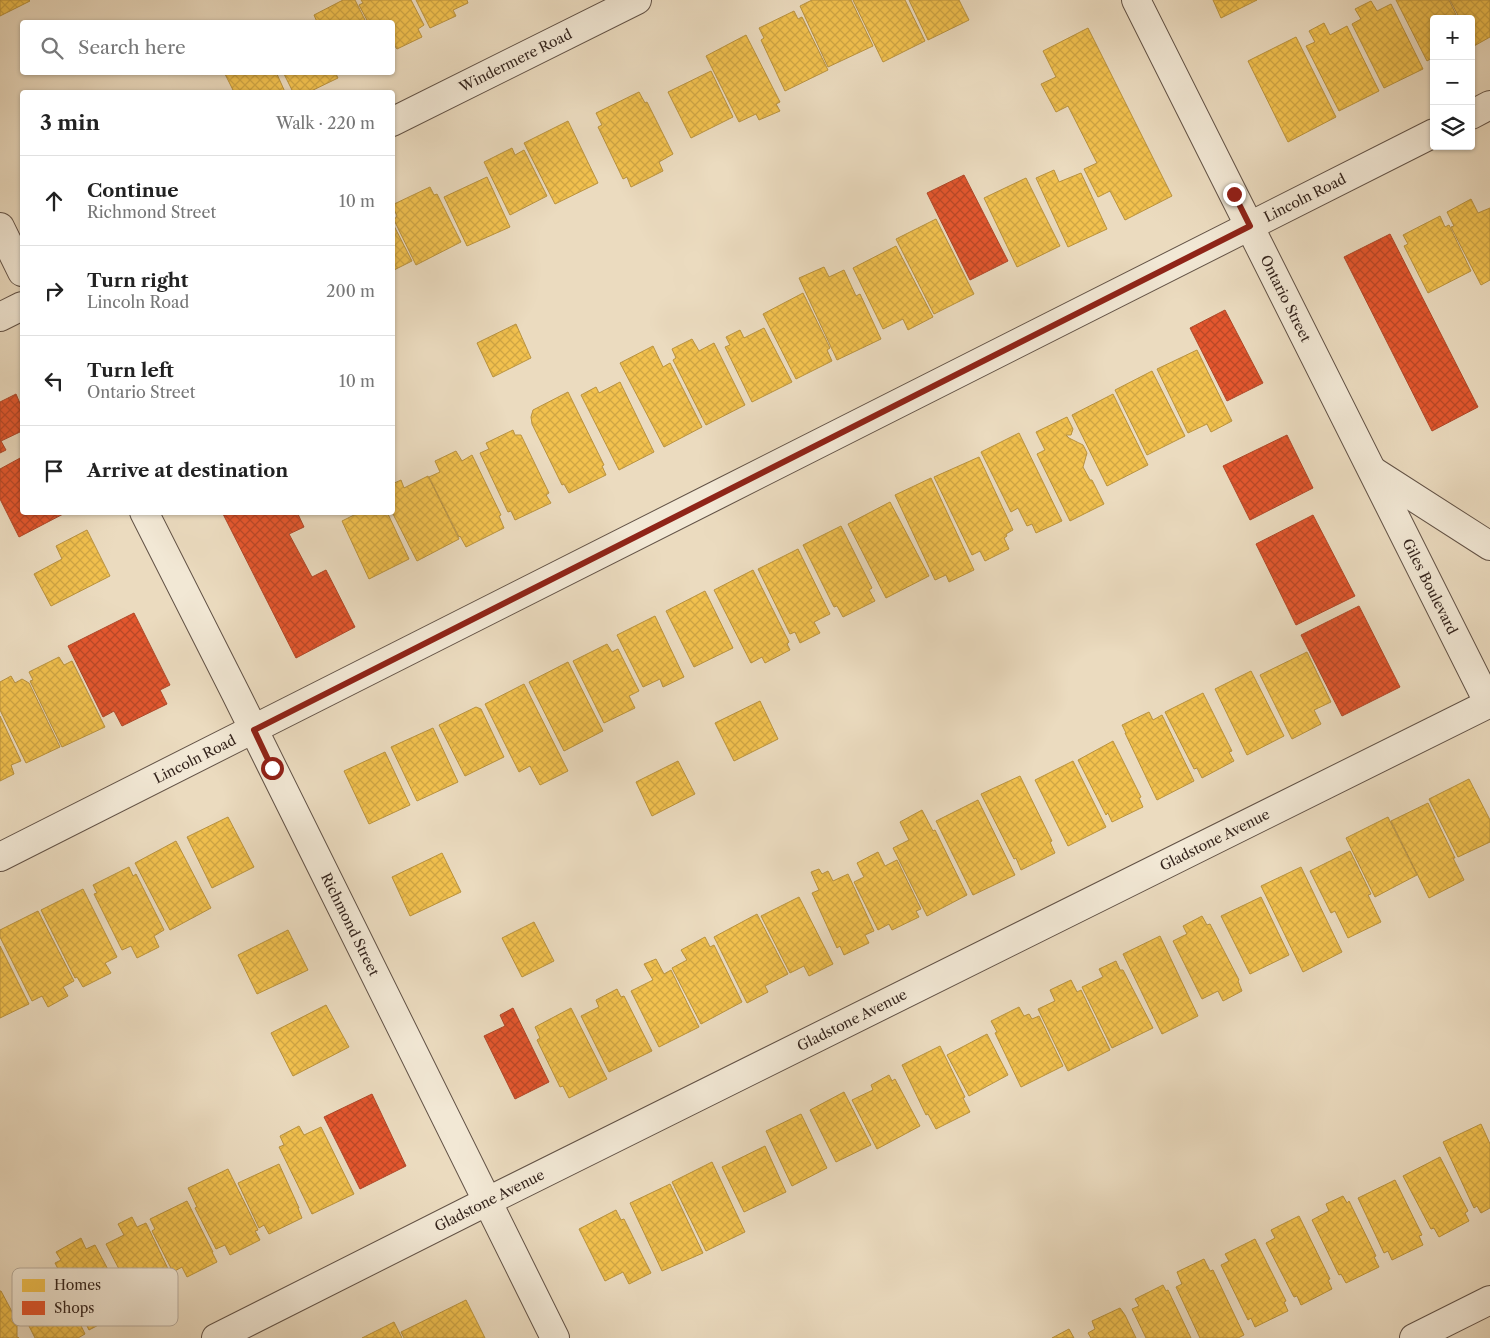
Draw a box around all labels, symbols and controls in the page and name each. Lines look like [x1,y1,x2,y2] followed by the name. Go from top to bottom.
[1430,15,1475,150] map controls
[1430,15,1475,60] button: +
[20,20,395,75] search box
[455,25,575,97] street label: Windermere Road
[38,34,66,62] icon: search
[78,36,186,59] text: Search here
[1430,60,1475,105] button: −
[1430,105,1475,150] button: layers
[40,110,100,135] text: 3 min
[276,113,375,133] text: Walk · 220 m
[1261,169,1349,226] street label: Lincoln Road
[87,179,179,202] text: Continue
[1223,183,1246,206] route end
[40,187,68,215] icon: ahead
[339,191,375,211] text: 10 m
[87,202,216,222] text: Richmond Street
[1256,252,1315,345] street label: Ontario Street
[87,269,188,292] text: Turn right
[40,277,68,305] icon: right
[326,281,375,301] text: 200 m
[87,292,189,312] text: Lincoln Road
[87,359,174,382] text: Turn left
[40,367,68,395] icon: left
[339,371,375,391] text: 10 m
[87,382,195,402] text: Ontario Street
[40,457,68,485] icon: arrive
[87,459,288,482] text: Arrive at destination
[1398,535,1462,638] street label: Giles Boulevard
[151,731,239,787] street label: Lincoln Road
[261,757,284,780] route start
[1157,805,1273,875] street label: Gladstone Avenue
[317,870,383,979] street label: Richmond Street
[794,985,910,1055] street label: Gladstone Avenue
[431,1165,547,1235] street label: Gladstone Avenue
[12,1268,178,1326] legend
[54,1276,101,1294] text: Homes
[54,1299,94,1317] text: Shops

